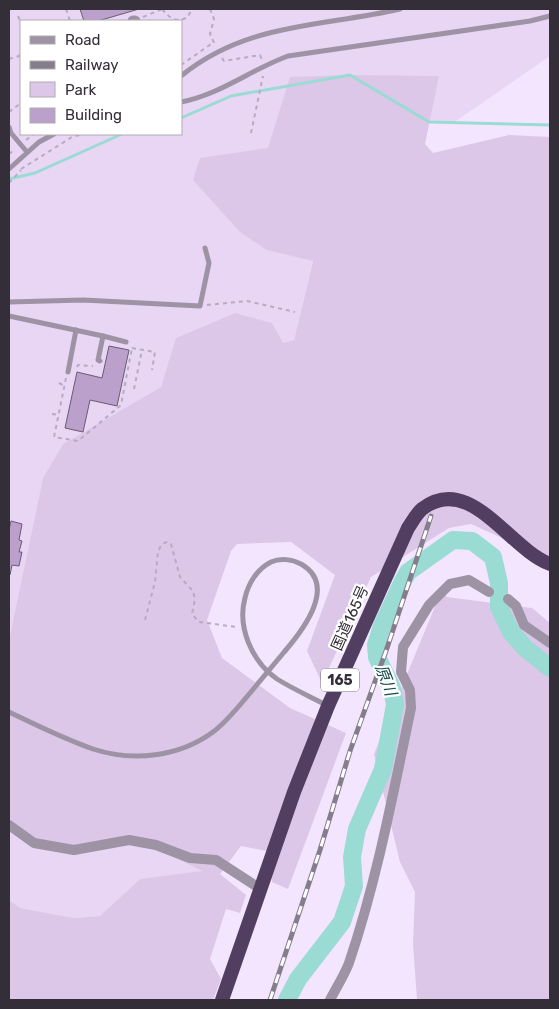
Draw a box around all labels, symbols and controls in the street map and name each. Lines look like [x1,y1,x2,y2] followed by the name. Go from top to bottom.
[20,20,182,135] legend
[65,31,101,49] text: Road
[65,56,119,74] text: Railway
[65,81,96,99] text: Park
[65,106,122,124] text: Building
[328,583,372,653] street label: 国道165号
[371,662,401,700] water label: 原川
[321,668,359,692] road number: 165

